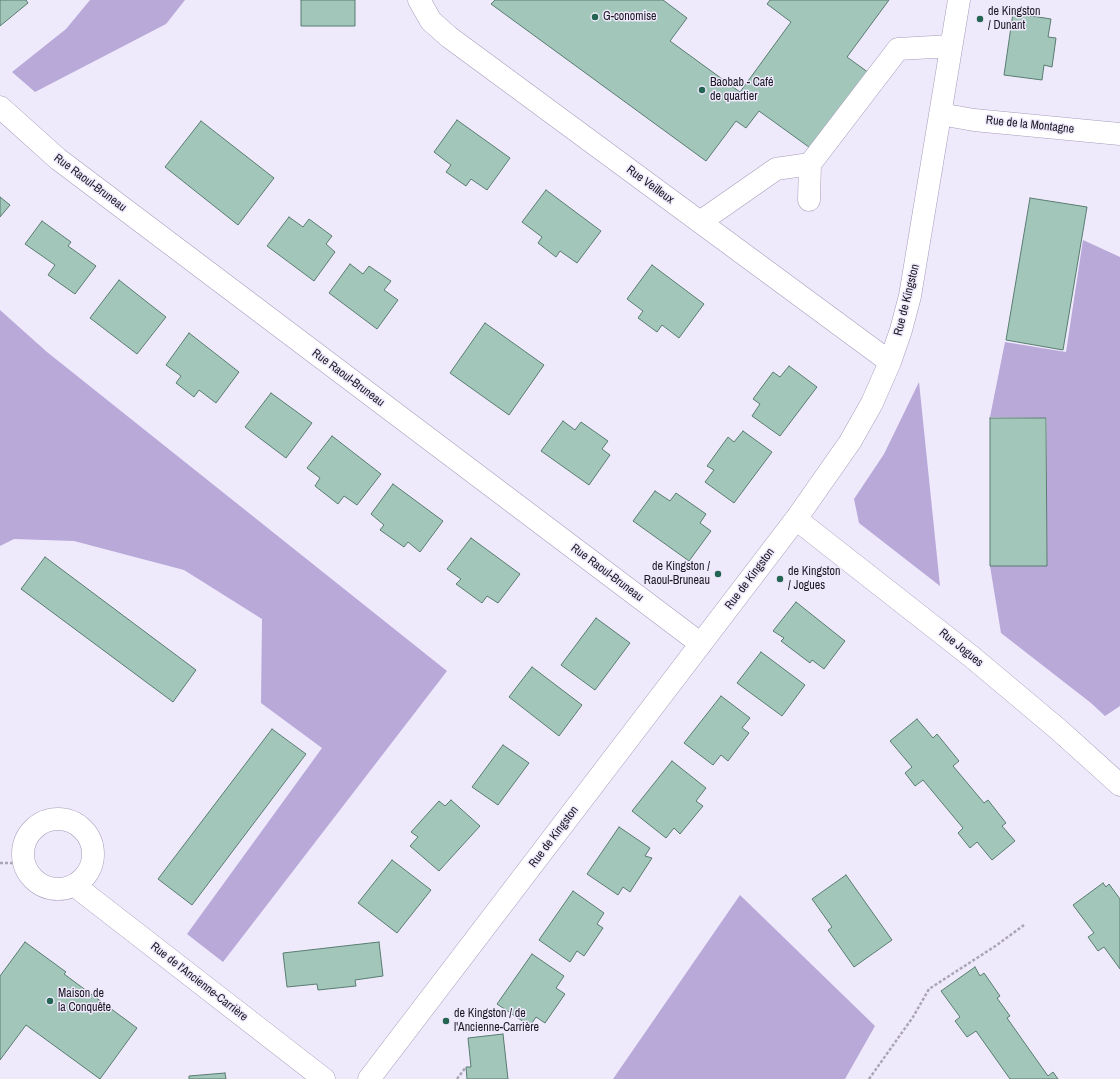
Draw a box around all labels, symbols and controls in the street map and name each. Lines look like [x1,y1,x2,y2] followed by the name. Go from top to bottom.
[988,5,1041,33] place label: de Kingston / Dunant
[603,10,657,24] place label: G-conomise
[590,12,600,22] marker: G-conomise
[975,14,985,24] marker: de Kingston / Dunant
[710,76,773,104] place label: Baobab - Café de quartier
[697,85,707,95] marker: Baobab - Café de quartier
[985,113,1075,137] street label: Rue de la Montagne
[51,151,129,215] street label: Rue Raoul-Bruneau
[623,163,677,207] street label: Rue Veilleux
[891,263,923,337] street label: Rue de Kingston
[309,346,387,410] street label: Rue Raoul-Bruneau
[568,541,646,605] street label: Rue Raoul-Bruneau
[722,545,778,613] street label: Rue de Kingston
[644,560,710,588] place label: de Kingston / Raoul-Bruneau
[788,565,841,593] place label: de Kingston / Jogues
[713,569,723,579] marker: de Kingston / Raoul-Bruneau
[775,574,785,584] marker: de Kingston / Jogues
[936,626,986,670] street label: Rue Jogues
[526,803,582,871] street label: Rue de Kingston
[147,940,251,1024] street label: Rue de l'Ancienne-Carrière
[58,987,111,1015] place label: Maison de la Conquête
[45,996,55,1006] marker: Maison de la Conquête
[454,1007,539,1035] place label: de Kingston / de l'Ancienne-Carrière
[441,1016,451,1026] marker: de Kingston / de l'Ancienne-Carrière

